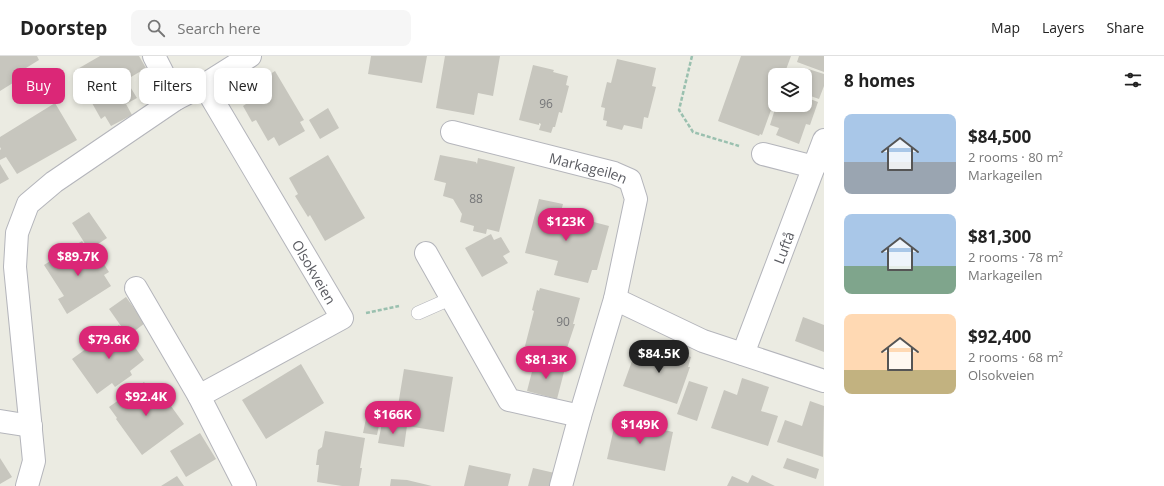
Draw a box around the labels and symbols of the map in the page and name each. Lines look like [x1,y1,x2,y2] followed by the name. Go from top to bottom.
[539,95,553,112] house number: 96
[547,148,631,187] street label: Markageilen
[469,190,483,207] house number: 88
[538,208,594,242] pin: $123K
[769,228,798,266] street label: Luftå
[288,236,341,307] street label: Olsokveien
[45,243,111,277] pin: $89.7K
[556,313,570,330] house number: 90
[76,326,142,360] pin: $79.6K
[626,340,692,374] pin: $84.5K
[513,346,579,380] pin: $81.3K
[113,383,179,417] pin: $92.4K
[365,401,421,435] pin: $166K
[612,411,668,445] pin: $149K

